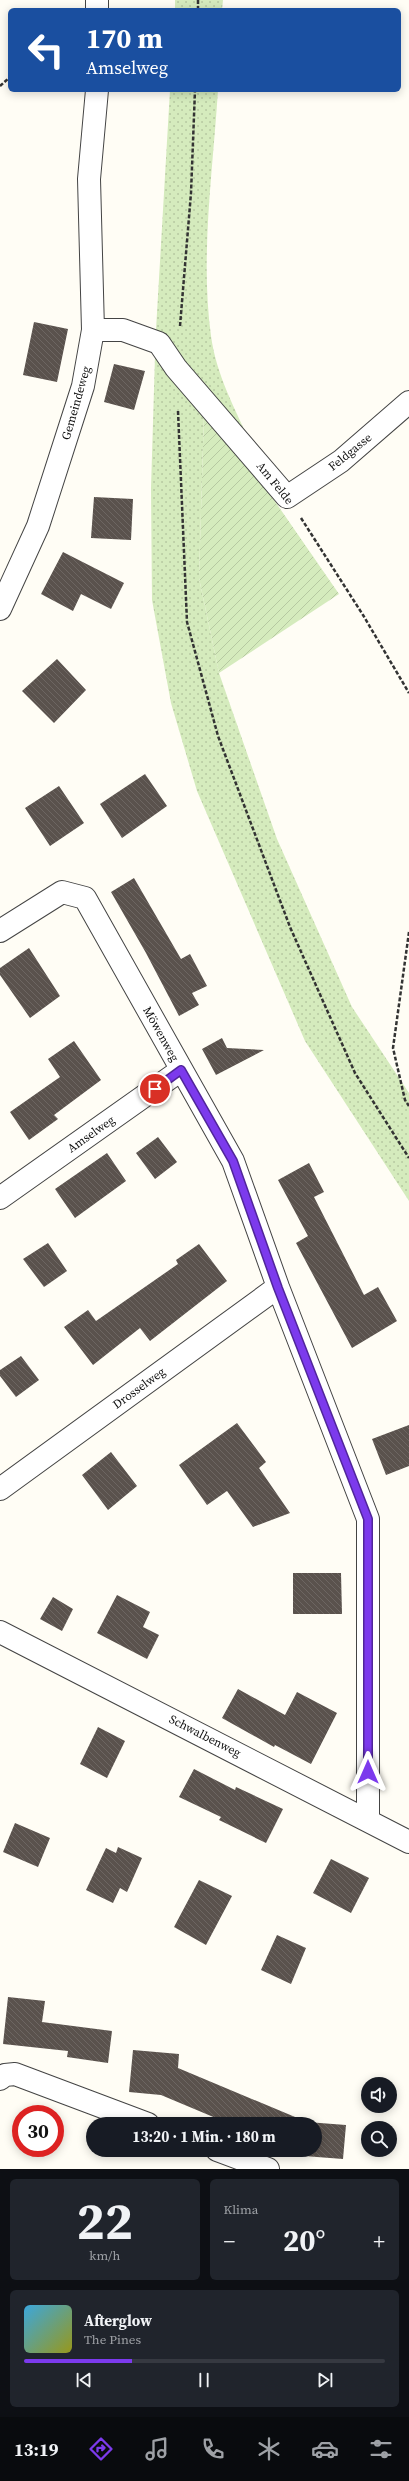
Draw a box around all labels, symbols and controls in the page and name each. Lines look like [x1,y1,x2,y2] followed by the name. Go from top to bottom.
[86,19,163,57] text: 170 m
[20,24,72,76] icon: left
[86,55,168,80] text: Amselweg
[58,364,94,442] street label: Gemeindeweg
[325,430,375,474] street label: Feldgasse
[253,458,297,508] street label: Am Felde
[139,1004,183,1064] street label: Möwenweg
[138,1072,172,1106] pin
[144,1078,166,1100] icon: arrive
[64,1112,118,1156] street label: Amselweg
[110,1364,168,1412] street label: Drosselweg
[166,1711,244,1761] street label: Schwalbenweg
[347,1751,389,1793] position arrow
[361,2077,397,2157] map controls
[361,2077,397,2113] button: sound
[12,2105,64,2157] speed limit sign: 30
[361,2121,397,2157] button: search
[132,2126,276,2147] text: 13:20 · 1 Min. · 180 m
[77,2185,133,2256] text: 22
[224,2201,258,2218] text: Klima
[283,2220,325,2261] text: 20°
[224,2226,235,2256] text: −
[373,2226,385,2256] text: +
[89,2247,120,2264] text: km/h
[84,2310,152,2331] text: Afterglow
[84,2331,141,2348] text: The Pines
[73,2369,95,2391] icon: previous
[193,2369,215,2391] icon: pause
[314,2369,336,2391] icon: next
[87,2435,115,2463] icon: directions
[143,2435,171,2463] icon: music
[199,2435,227,2463] icon: phone
[255,2435,283,2463] icon: climate
[311,2435,339,2463] icon: car
[367,2435,395,2463] icon: filters
[14,2437,58,2462] text: 13:19

